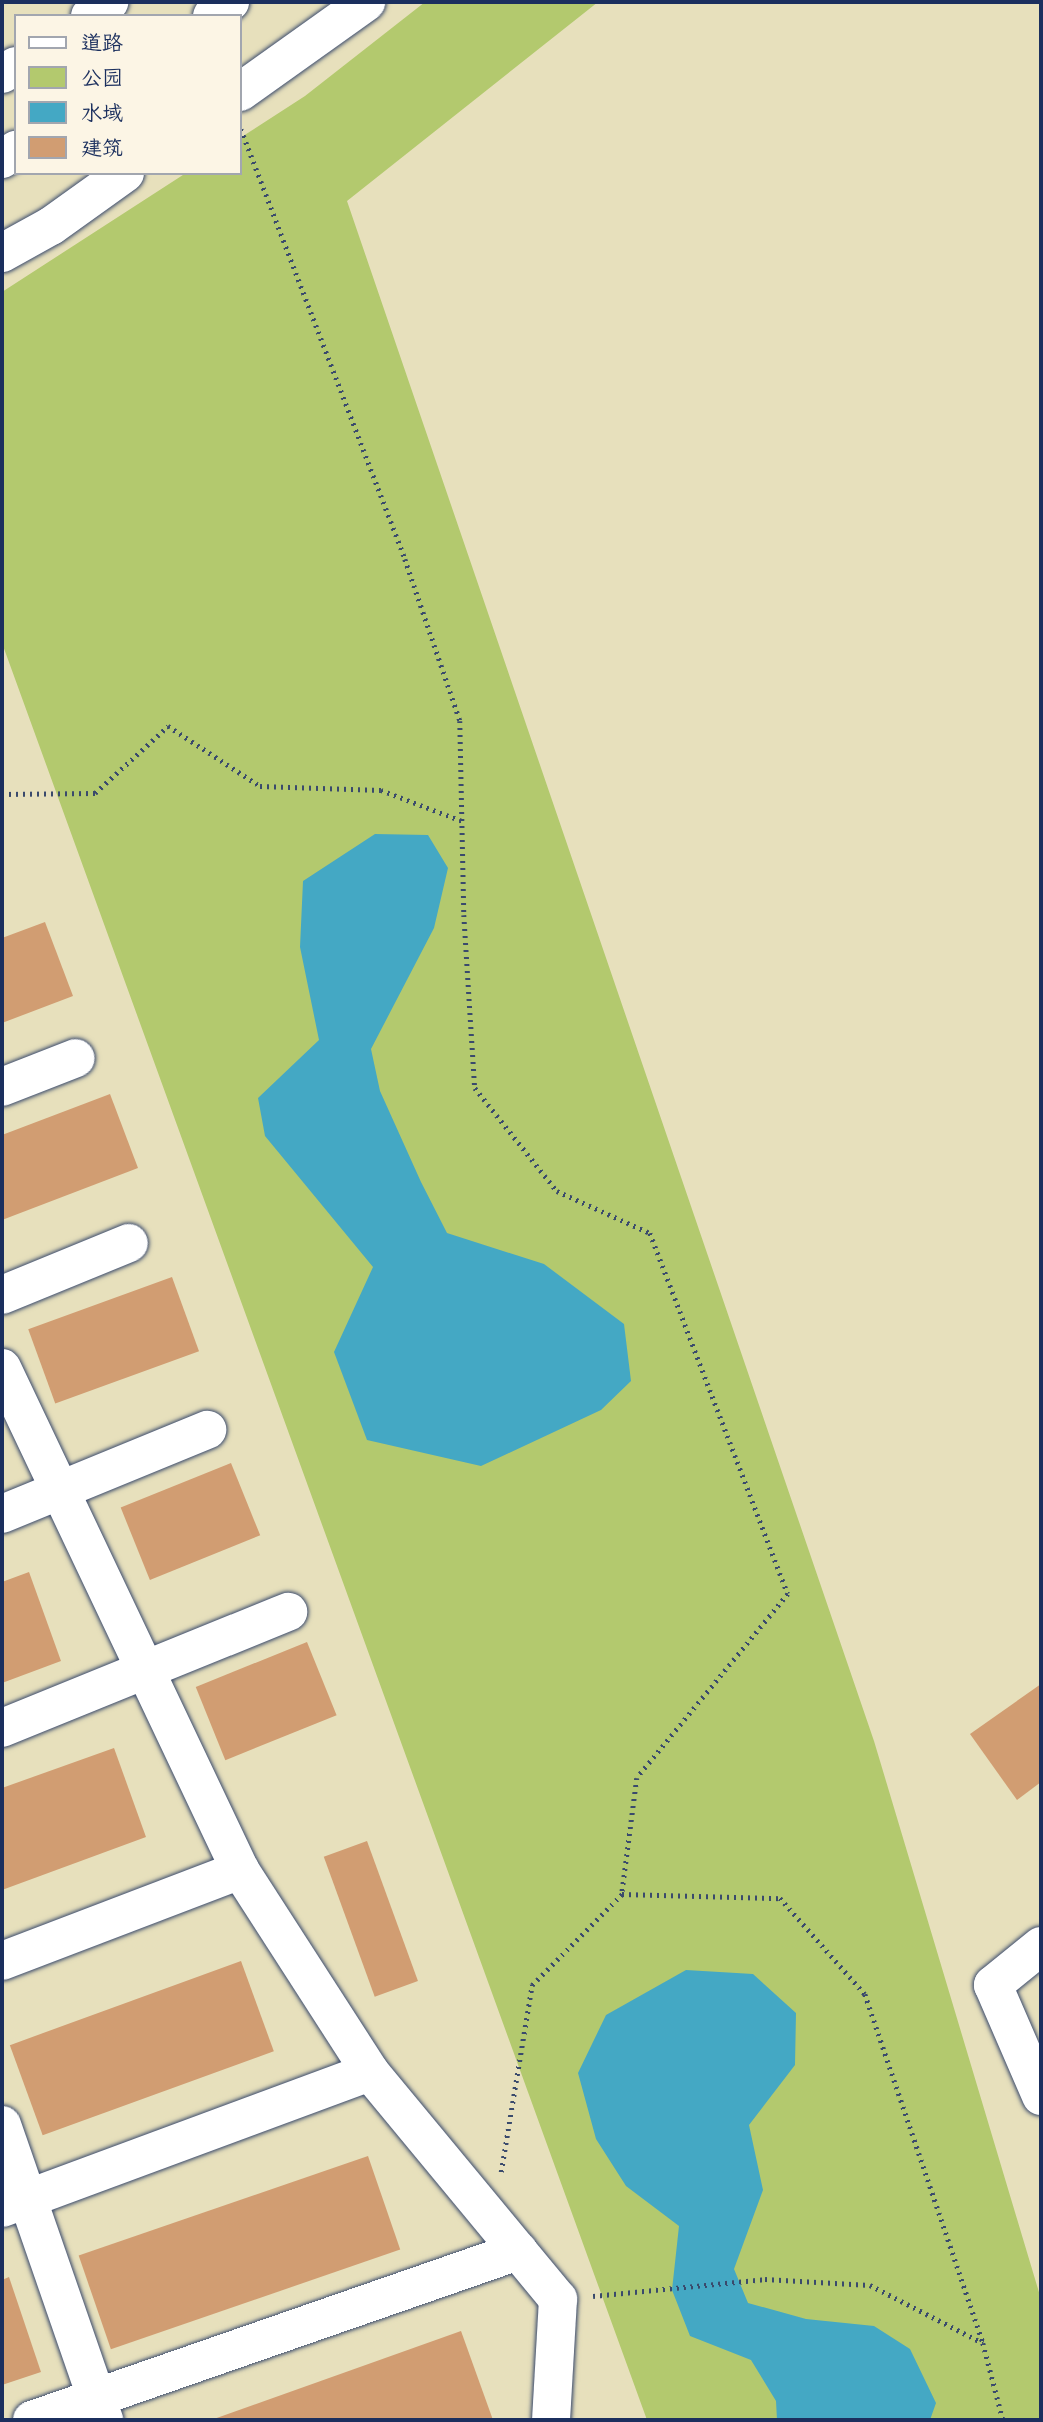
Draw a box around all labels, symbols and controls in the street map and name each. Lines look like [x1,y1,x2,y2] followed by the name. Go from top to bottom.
[14,14,242,175] legend
[81,28,123,57] text: 道路
[81,63,123,92] text: 公园
[81,98,123,127] text: 水域
[81,133,123,162] text: 建筑

